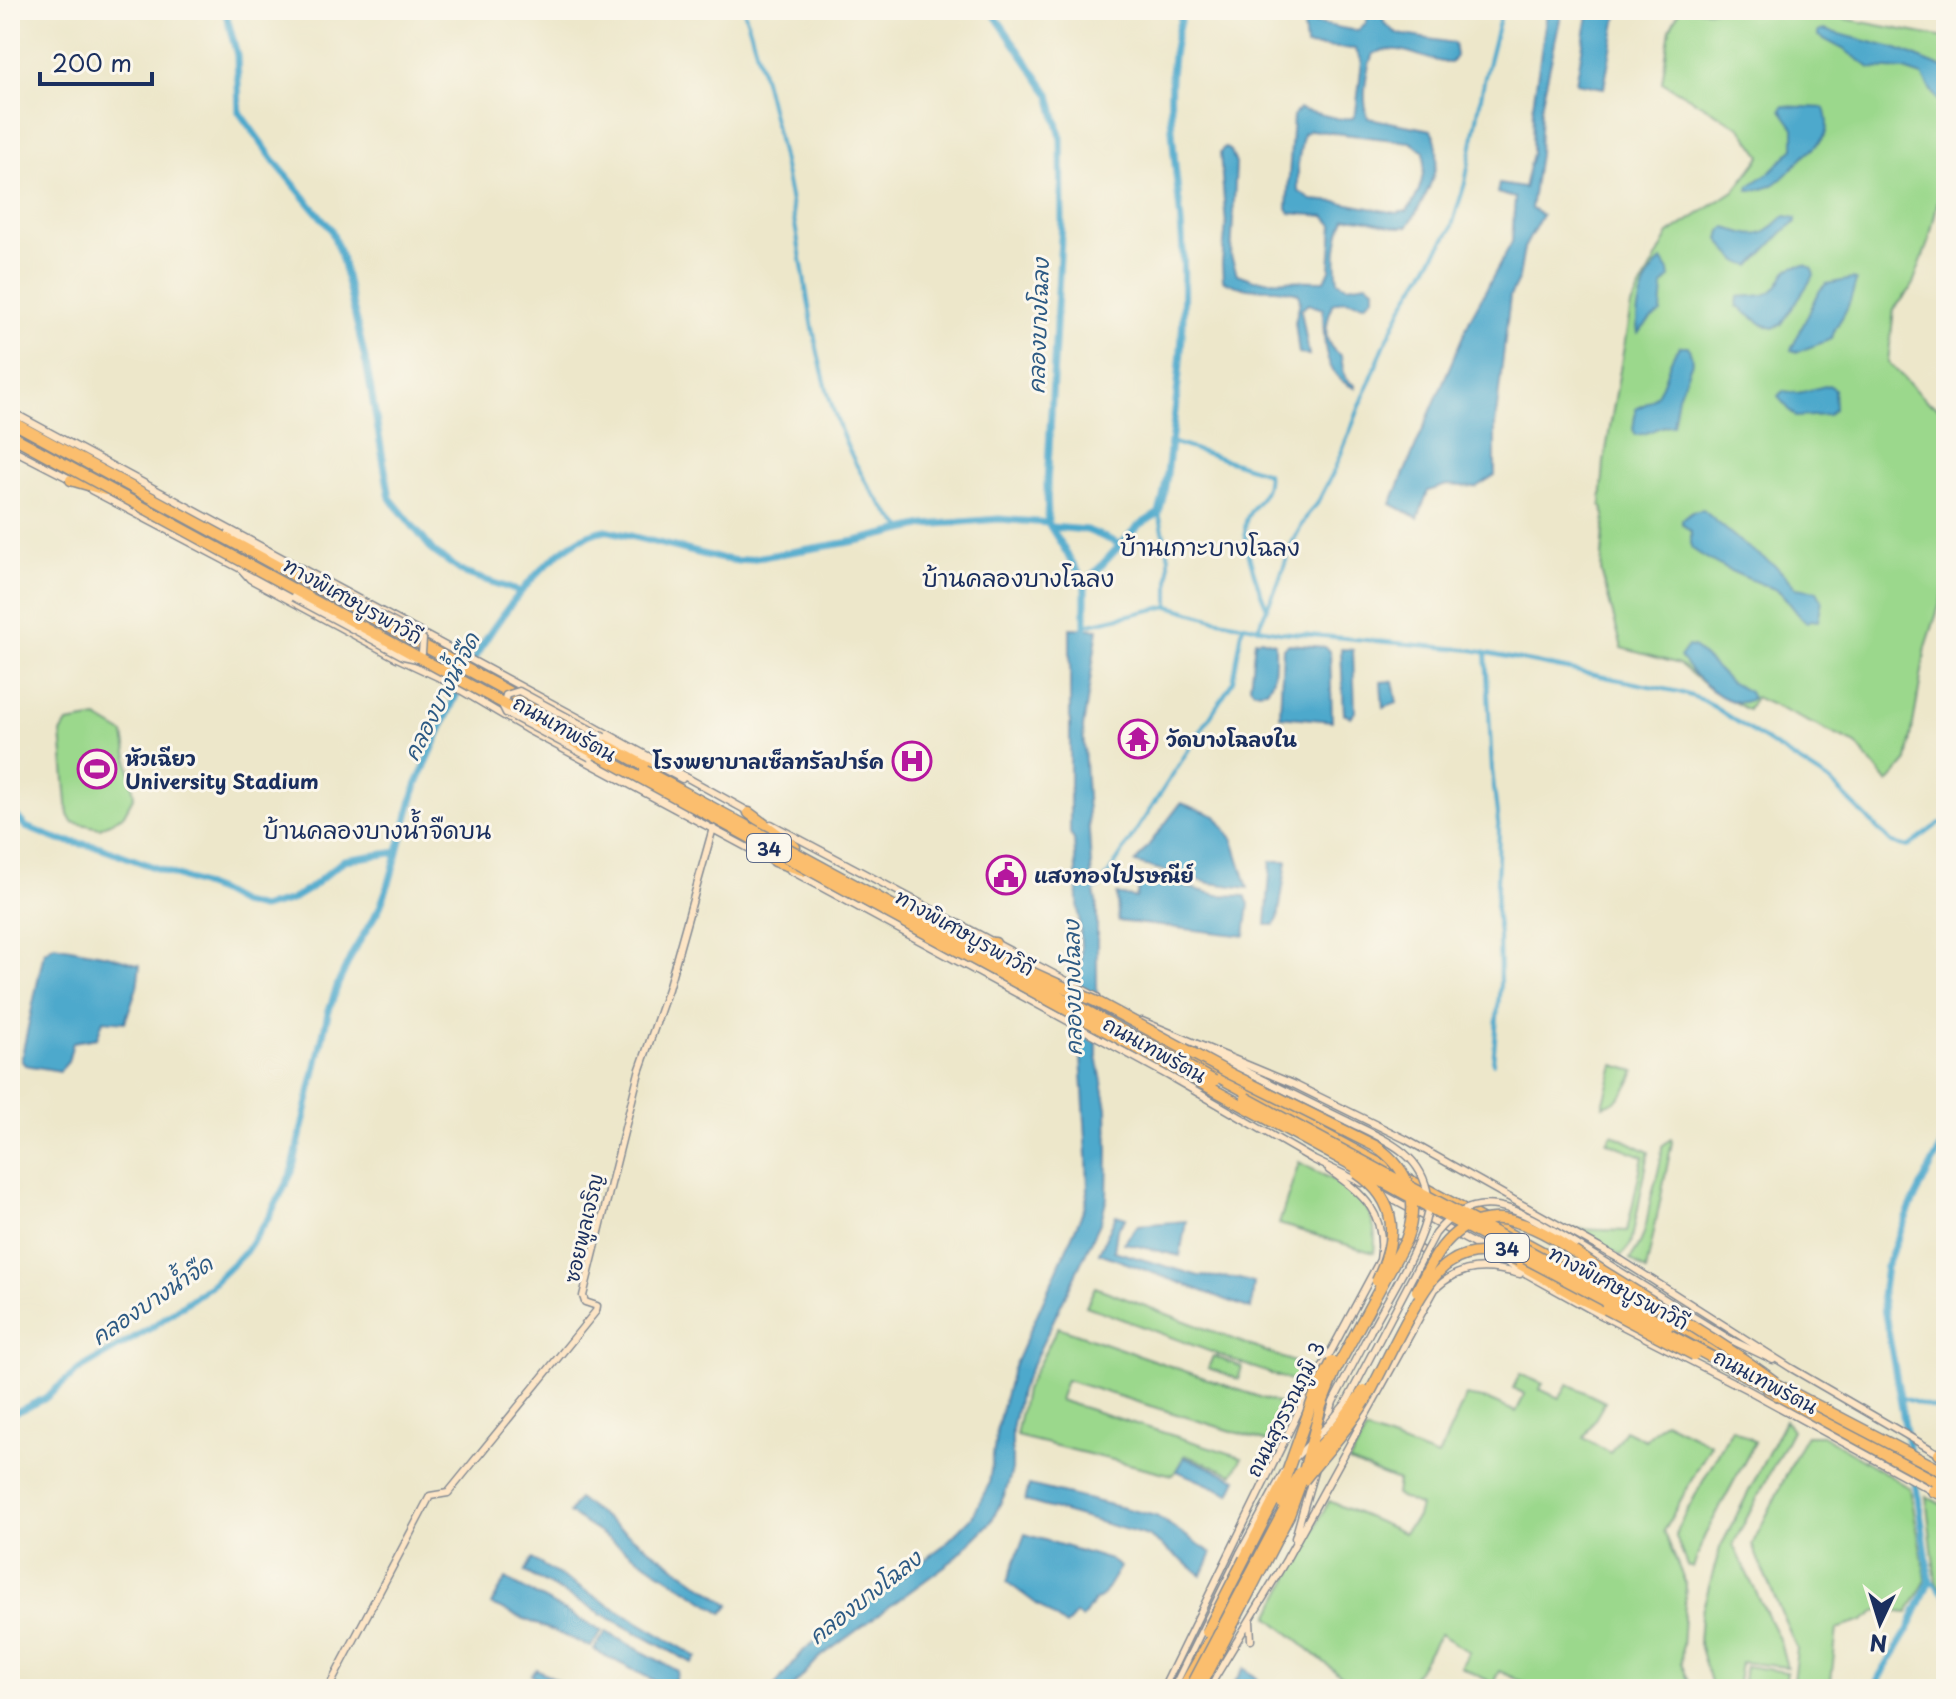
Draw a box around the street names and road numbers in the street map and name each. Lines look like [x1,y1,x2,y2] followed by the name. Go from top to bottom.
[277,549,428,653] street label: ทางพิเศษบูรพาวิถี
[508,687,622,769] street label: ถนนเทพรัตน
[747,834,791,862] road number: 34
[889,881,1040,985] street label: ทางพิเศษบูรพาวิถี
[1098,1008,1212,1090] street label: ถนนเทพรัตน
[556,1170,612,1286] street label: ซอยพูลเจริญ
[1485,1234,1529,1262] road number: 34
[1542,1237,1695,1338] street label: ทางพิเศษบูรพาวิถี
[1238,1336,1334,1483] street label: ถนนสุวรรณภูมิ 3
[1709,1341,1823,1421] street label: ถนนเทพรัตน

